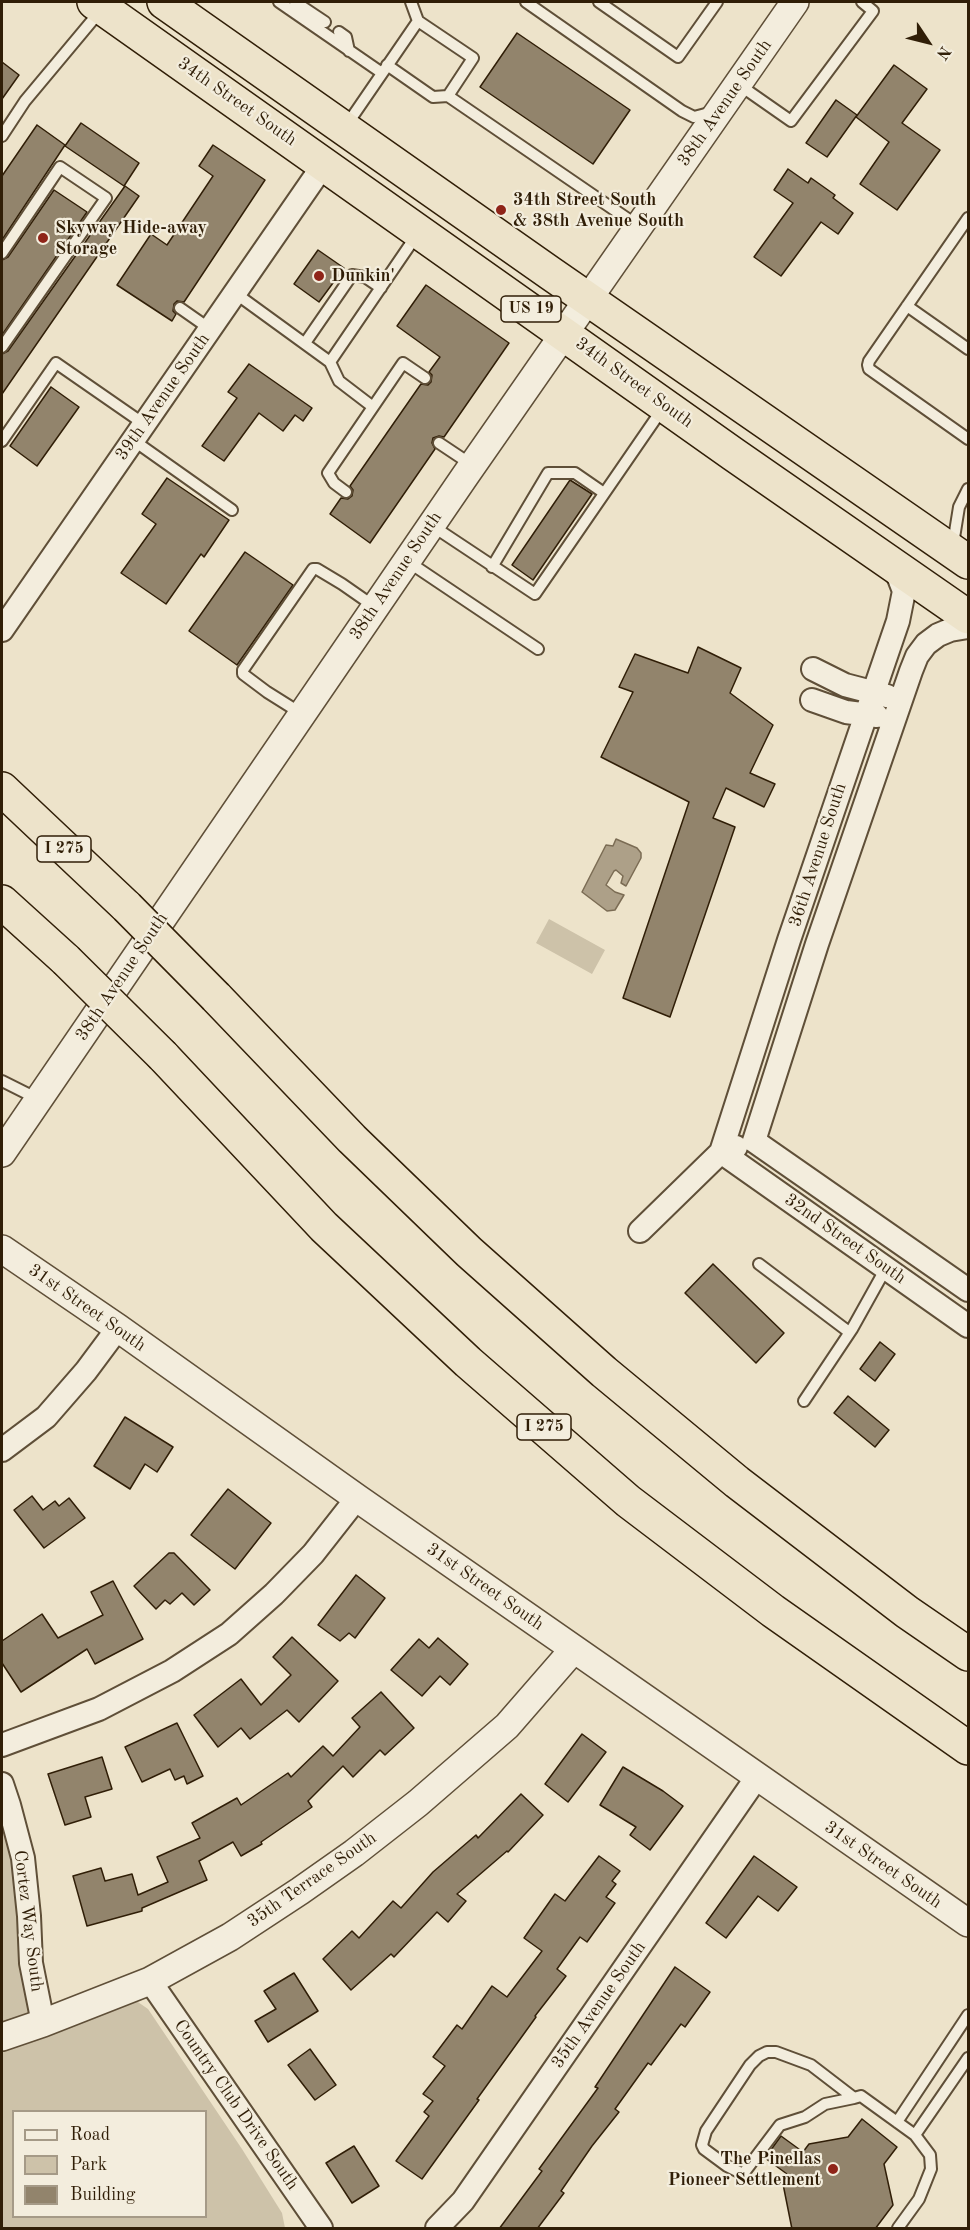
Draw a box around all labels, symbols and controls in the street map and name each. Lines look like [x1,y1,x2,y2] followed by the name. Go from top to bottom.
[898,12,958,72] north arrow
[673,35,777,171] street label: 38th Avenue South
[933,43,953,62] text: N
[173,53,301,151] street label: 34th Street South
[513,189,684,232] place label: 34th Street South & 38th Avenue South
[494,203,508,217] marker: 34th Street South & 38th Avenue South
[55,217,207,260] place label: Skyway Hide-away Storage
[36,231,50,245] marker: Skyway Hide-away Storage
[331,265,395,287] place label: Dunkin'
[312,269,326,283] marker: Dunkin'
[501,296,561,322] road number: US 19
[111,329,215,465] street label: 39th Avenue South
[571,333,697,433] street label: 34th Street South
[345,508,447,644] street label: 38th Avenue South
[785,780,851,930] street label: 36th Avenue South
[37,836,91,862] road number: I 275
[71,909,173,1045] street label: 38th Avenue South
[780,1189,910,1289] street label: 32nd Street South
[24,1259,150,1357] street label: 31st Street South
[517,1414,571,1440] road number: I 275
[422,1538,548,1636] street label: 31st Street South
[820,1816,946,1914] street label: 31st Street South
[243,1827,381,1933] street label: 35th Terrace South
[9,1849,47,1993] street label: Cortez Way South
[547,1937,651,2073] street label: 35th Avenue South
[169,2015,303,2195] street label: Country Club Drive South
[12,2110,207,2218] legend
[70,2126,110,2144] text: Road
[668,2148,821,2190] place label: The Pinellas Pioneer Settlement
[70,2156,107,2174] text: Park
[826,2162,840,2176] marker: The Pinellas Pioneer Settlement
[70,2186,135,2204] text: Building

